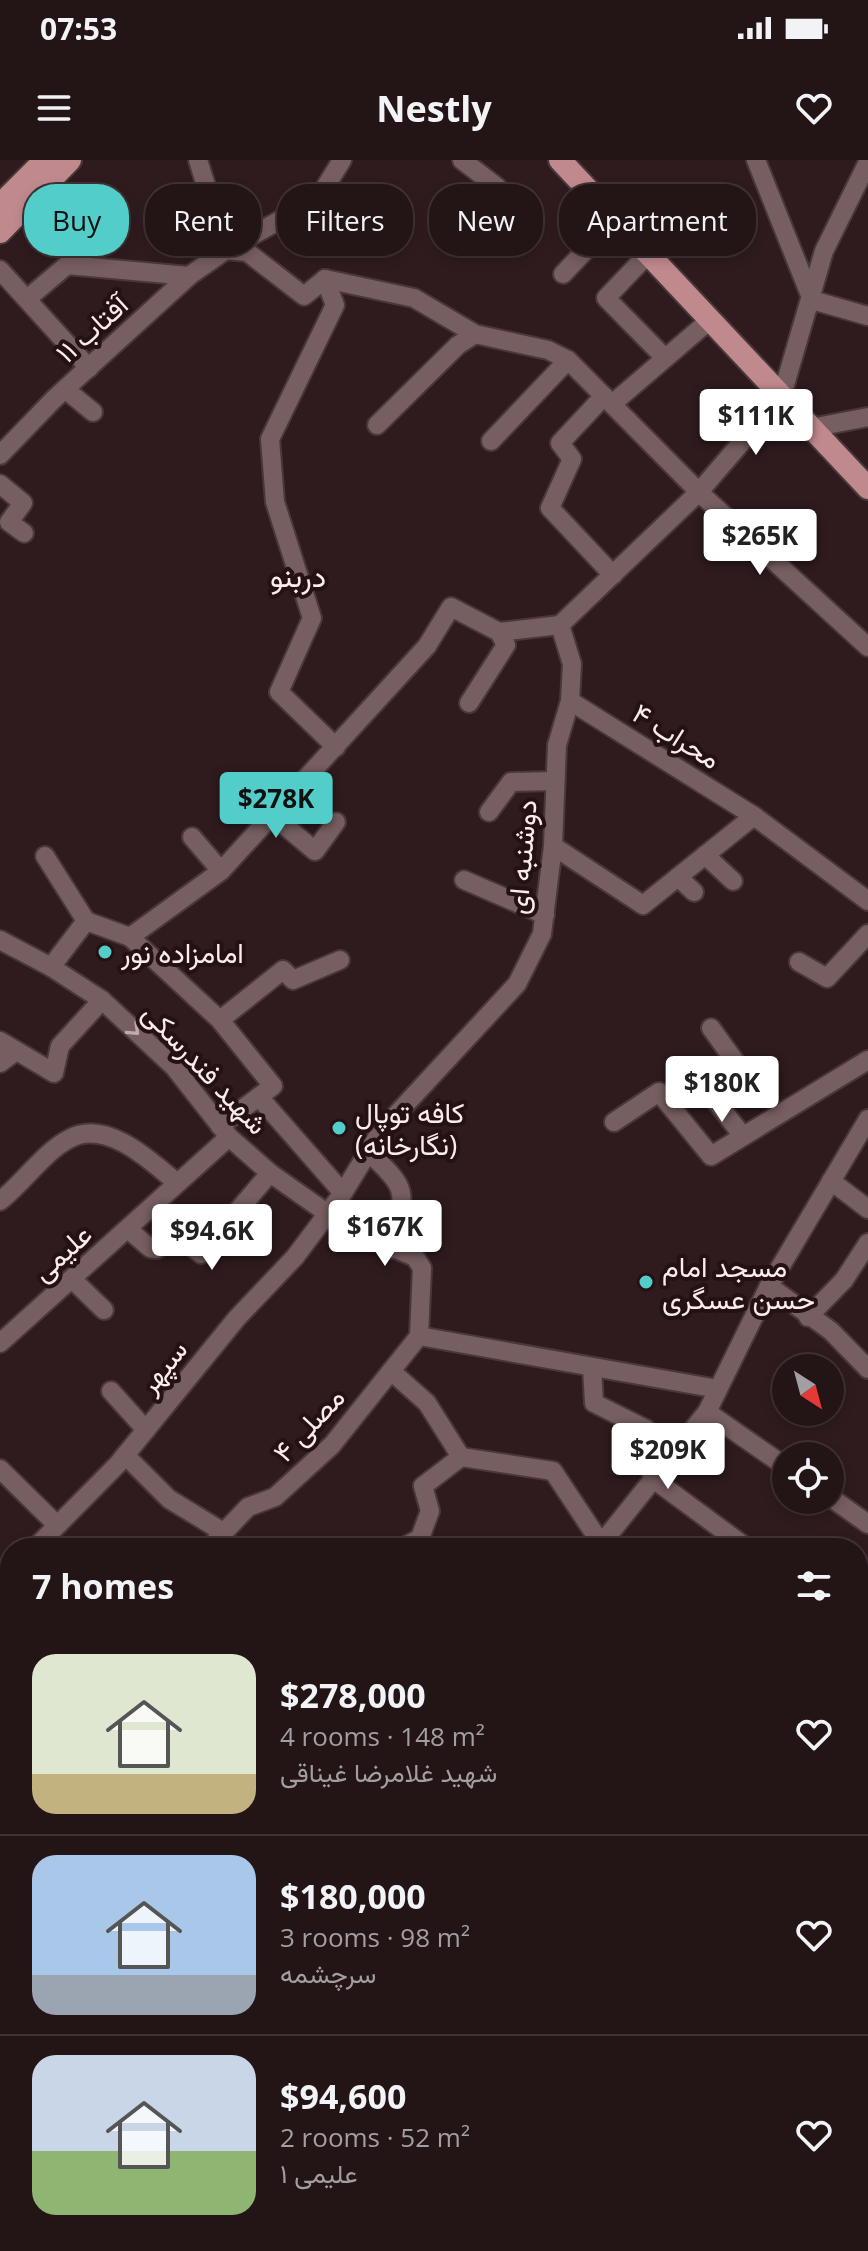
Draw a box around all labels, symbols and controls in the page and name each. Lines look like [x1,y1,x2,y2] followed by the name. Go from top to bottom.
[40,8,117,49] text: 07:53
[376,84,492,133] text: Nestly
[32,86,76,130] icon: menu
[792,86,836,130] icon: heart
[24,184,129,256] chip: Buy
[145,184,261,256] chip: Rent
[277,184,413,256] chip: Filters
[429,184,543,256] chip: New
[559,184,756,256] chip: Apartment
[47,284,137,371] street label: آفتاب ۱۱
[700,389,812,457] pin: $111K
[718,397,794,433] text: $111K
[704,509,816,577] pin: $265K
[722,517,798,553] text: $265K
[270,555,326,596] district label: دربنو
[626,693,728,777] street label: ۴ محراب
[220,772,332,840] pin: $278K
[238,780,314,816] text: $278K
[497,798,545,916] street label: دوشنبه ای
[120,933,244,971] place label: امامزاده نور
[96,943,114,961] marker: امامزاده نور
[135,994,277,1142] street label: شهید فندرسکی
[125,1020,139,1035] one-way arrow
[666,1056,778,1124] pin: $180K
[684,1064,760,1100] text: $180K
[355,1093,464,1163] place label: کافه توپال (نگارخانه)
[330,1119,348,1137] marker: کافه توپال (نگارخانه)
[329,1200,441,1268] pin: $167K
[147,1204,277,1272] pin: $94.6K
[347,1208,423,1244] text: $167K
[170,1212,254,1248] text: $94.6K
[23,1215,99,1289] street label: علیمی
[662,1247,815,1317] place label: مسجد امام حسن عسگری
[637,1273,655,1291] marker: مسجد امام حسن عسگری
[128,1331,196,1402] street label: سپهر
[772,1354,844,1426] north arrow
[772,1354,844,1514] map controls
[264,1378,352,1470] street label: ۴ مصلی
[612,1423,724,1491] pin: $209K
[630,1431,706,1467] text: $209K
[772,1442,844,1514] button: locate
[32,1563,174,1609] text: 7 homes
[792,1564,836,1608] icon: filters
[280,1672,426,1718] text: $278,000
[96,1686,192,1782] icon: home
[792,1712,836,1756] icon: heart
[280,1718,485,1754] text: 4 rooms · 148 m²
[280,1754,497,1790] text: شهید غلامرضا غیناقی
[280,1873,426,1919] text: $180,000
[96,1887,192,1983] icon: home
[792,1913,836,1957] icon: heart
[280,1919,470,1955] text: 3 rooms · 98 m²
[280,1955,376,1991] text: سرچشمه
[280,2073,406,2119] text: $94,600
[96,2087,192,2183] icon: home
[792,2113,836,2157] icon: heart
[280,2119,470,2155] text: 2 rooms · 52 m²
[280,2155,358,2191] text: ۱ علیمی

